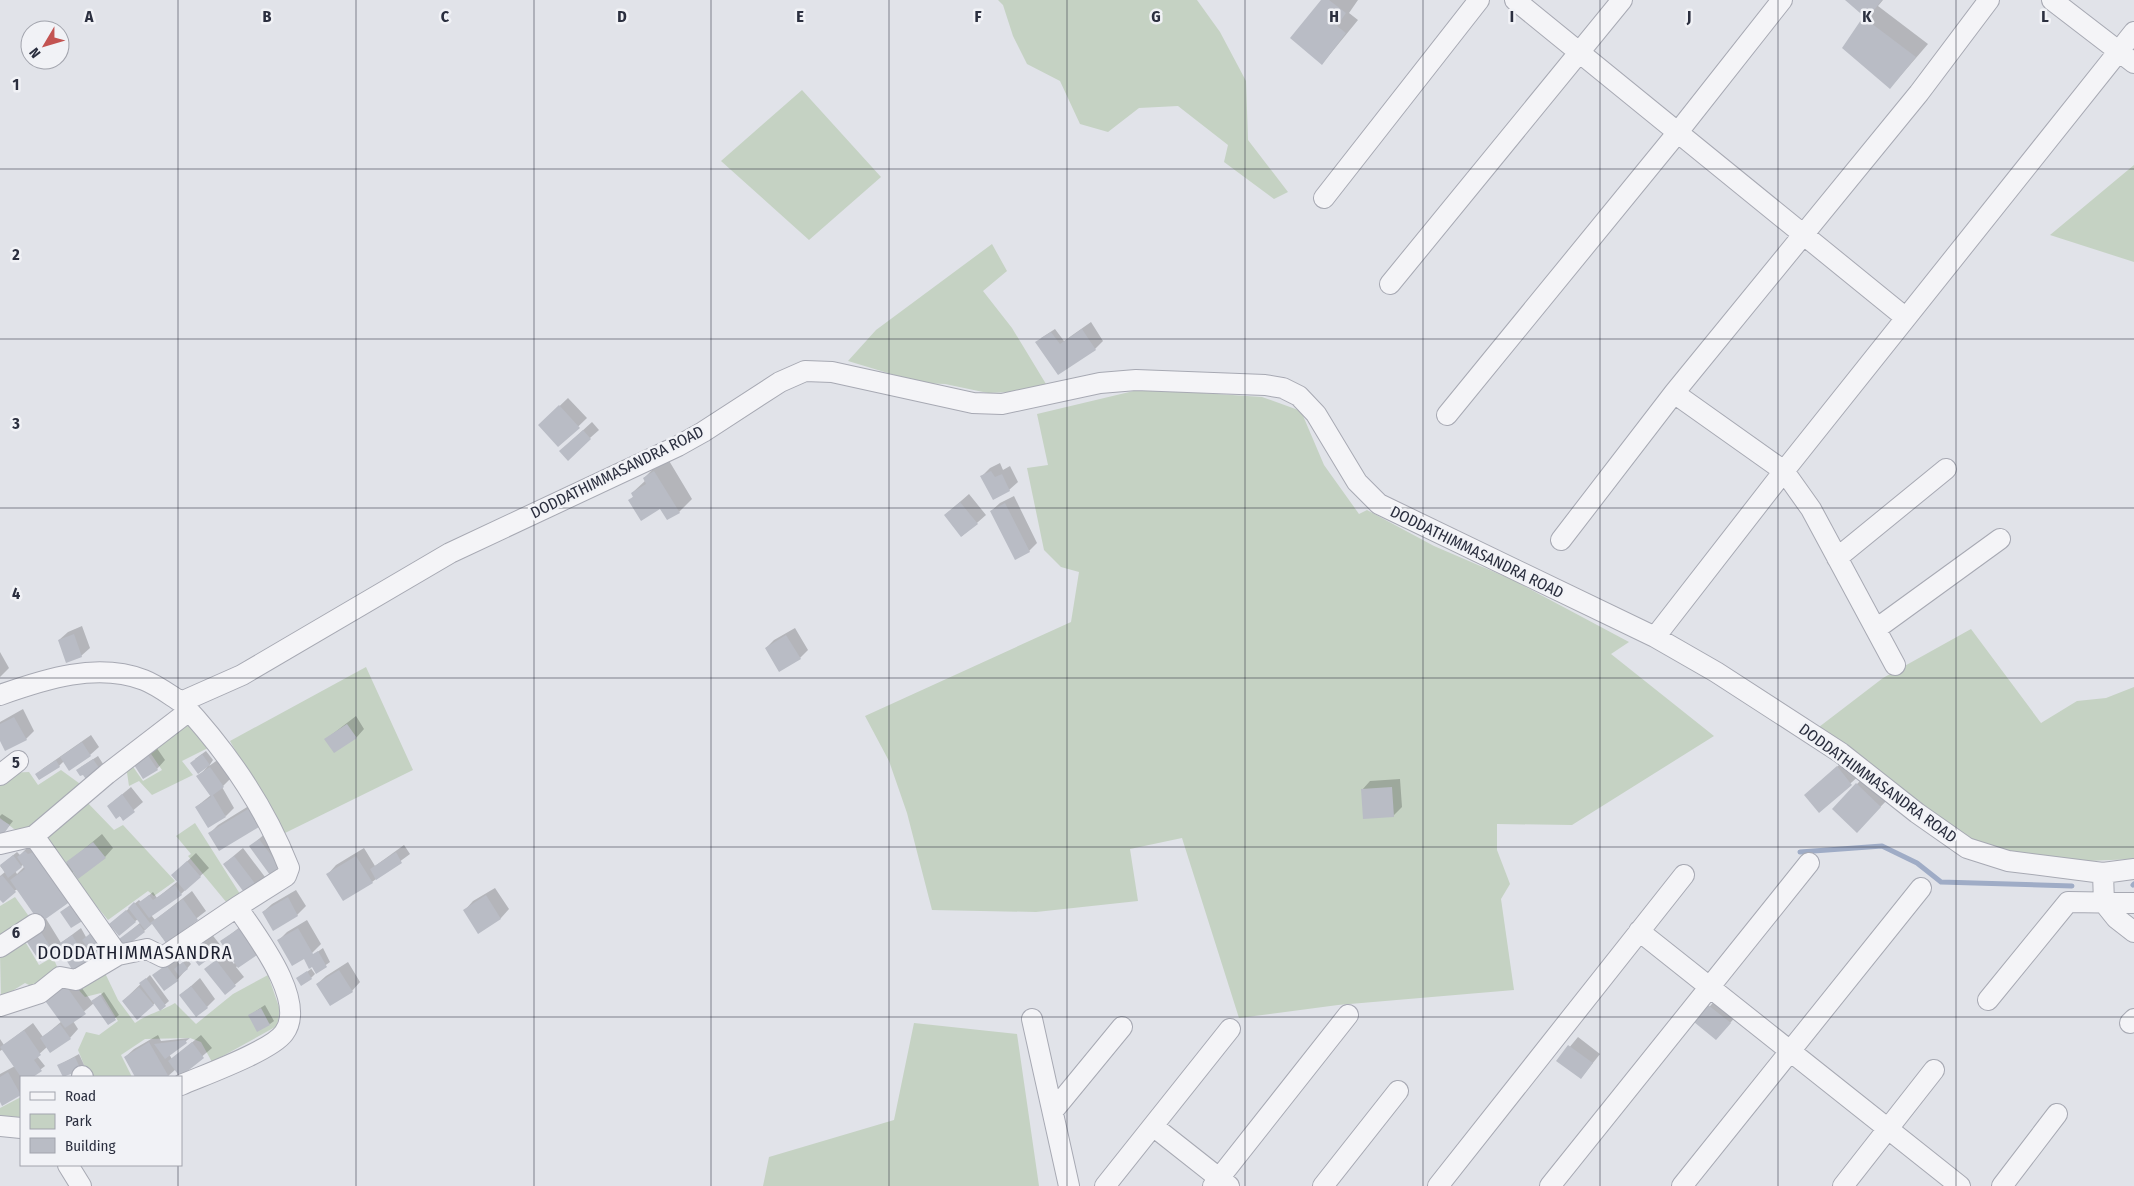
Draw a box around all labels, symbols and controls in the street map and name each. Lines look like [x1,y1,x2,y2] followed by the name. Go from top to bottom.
[84,7,94,26] text: A
[263,7,272,26] text: B
[441,7,450,26] text: C
[617,7,627,26] text: D
[796,7,804,26] text: E
[974,7,982,26] text: F
[1151,7,1161,26] text: G
[1329,7,1339,26] text: H
[1510,7,1514,26] text: I
[1686,7,1691,26] text: J
[1862,7,1872,26] text: K
[2041,7,2049,26] text: L
[20,20,70,70] north arrow
[26,44,44,61] text: N
[13,75,19,94] text: 1
[11,245,20,264] text: 2
[11,414,20,433] text: 3
[527,422,707,522] street label: DODDATHIMMASANDRA ROAD
[1387,502,1567,602] street label: DODDATHIMMASANDRA ROAD
[12,584,20,603] text: 4
[1795,719,1961,847] street label: DODDATHIMMASANDRA ROAD
[12,753,20,772] text: 5
[12,923,20,942] text: 6
[37,941,233,964] district label: DODDATHIMMASANDRA
[20,1076,182,1166] legend
[65,1087,96,1105] text: Road
[65,1112,92,1130] text: Park
[65,1137,116,1155] text: Building

